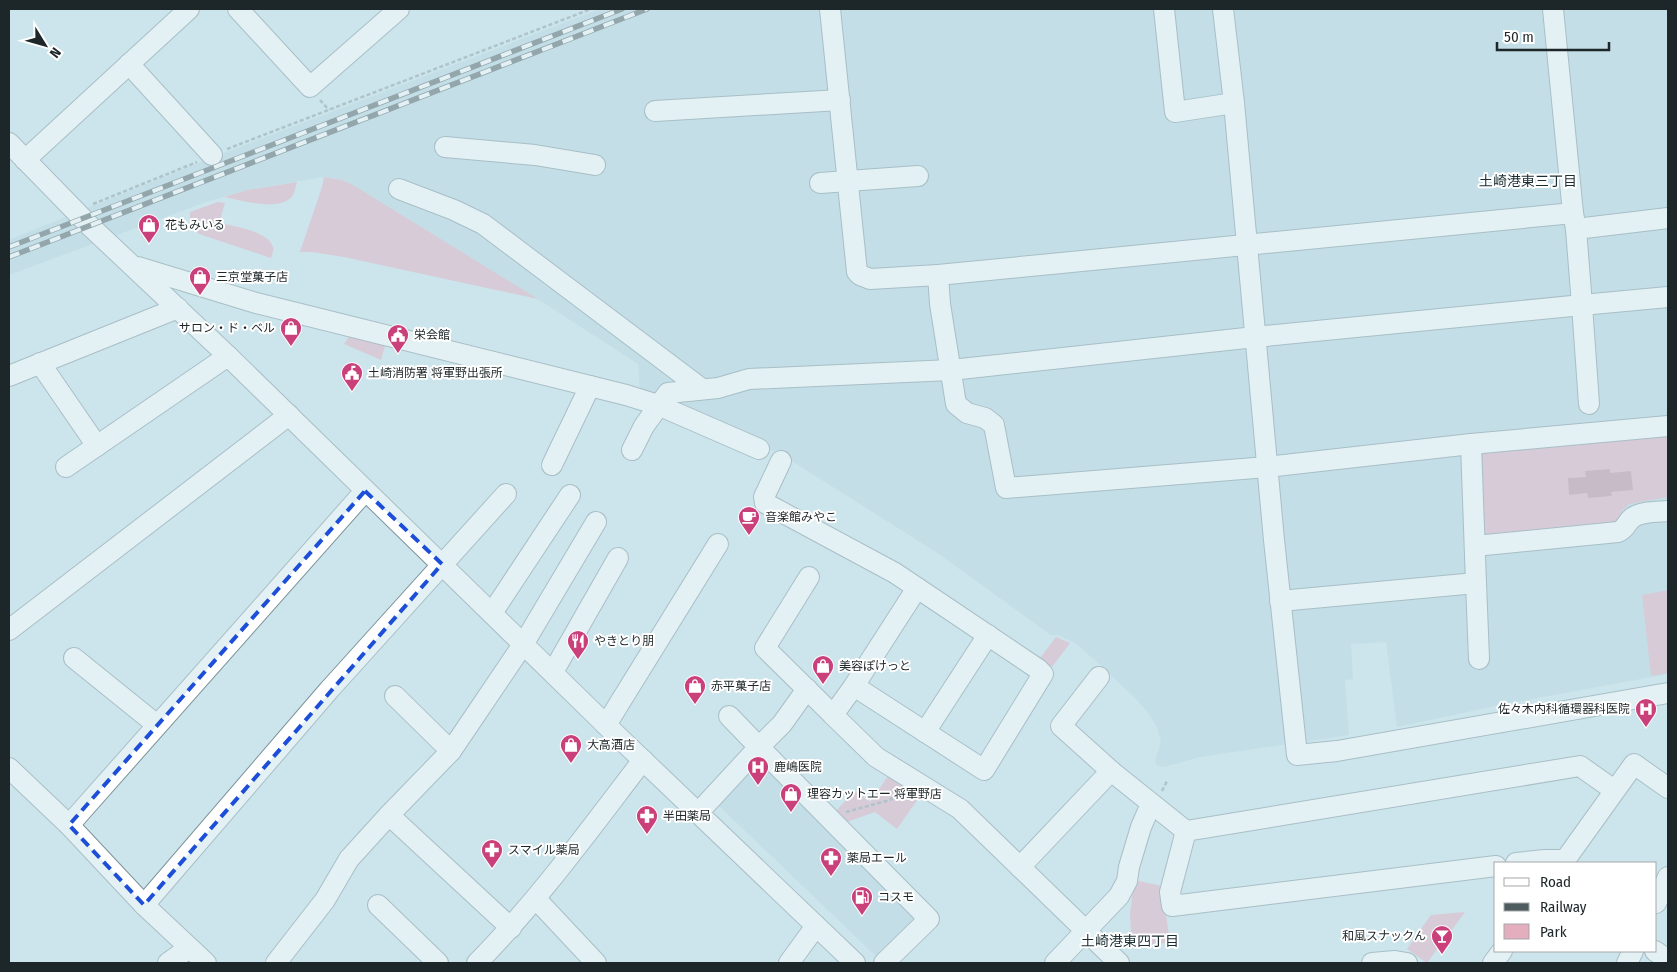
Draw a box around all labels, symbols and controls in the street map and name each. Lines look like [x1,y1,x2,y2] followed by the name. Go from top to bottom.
[20,20,70,70] north arrow
[1497,20,1610,52] scale bar
[1504,28,1534,46] text: 50 m
[46,44,64,61] text: N
[1479,173,1577,190] district label: 土崎港東三丁目
[137,213,161,244] shop icon: 花もみいる
[165,218,225,232] place label: 花もみいる
[188,265,212,296] shop icon: 三京堂菓子店
[216,270,288,284] place label: 三京堂菓子店
[279,316,303,347] shop icon: サロン・ド・ベル
[179,321,275,335] place label: サロン・ド・ベル
[386,323,410,354] public building icon: 栄会館
[414,328,450,342] place label: 栄会館
[340,361,364,392] public building icon: 土崎消防署 将軍野出張所
[368,366,503,380] place label: 土崎消防署 将軍野出張所
[737,505,761,536] cafe icon: 音楽館みやこ
[765,510,837,524] place label: 音楽館みやこ
[566,629,590,660] restaurant icon: やきとり朋
[594,634,654,648] place label: やきとり朋
[811,654,835,685] shop icon: 美容ぽけっと
[839,659,911,673] place label: 美容ぽけっと
[683,674,707,705] shop icon: 赤平菓子店
[711,679,771,693] place label: 赤平菓子店
[1634,697,1658,728] hospital icon: 佐々木内科循環器科医院
[1498,702,1630,716] place label: 佐々木内科循環器科医院
[559,733,583,764] shop icon: 大高酒店
[587,738,635,752] place label: 大高酒店
[746,755,770,786] hospital icon: 鹿嶋医院
[774,760,822,774] place label: 鹿嶋医院
[779,782,803,813] shop icon: 理容カットエー 将軍野店
[807,787,942,801] place label: 理容カットエー 将軍野店
[635,804,659,835] pharmacy icon: 半田薬局
[663,809,711,823] place label: 半田薬局
[480,838,504,869] pharmacy icon: スマイル薬局
[508,843,580,857] place label: スマイル薬局
[819,846,843,877] pharmacy icon: 薬局エール
[847,851,907,865] place label: 薬局エール
[1494,862,1657,952] legend
[1540,873,1571,891] text: Road
[850,885,874,916] fuel station icon: コスモ
[878,890,914,904] place label: コスモ
[1540,898,1587,916] text: Railway
[1540,923,1567,941] text: Park
[1430,924,1454,955] bar icon: 和風スナックん
[1342,929,1426,943] place label: 和風スナックん
[1081,933,1179,950] district label: 土崎港東四丁目

